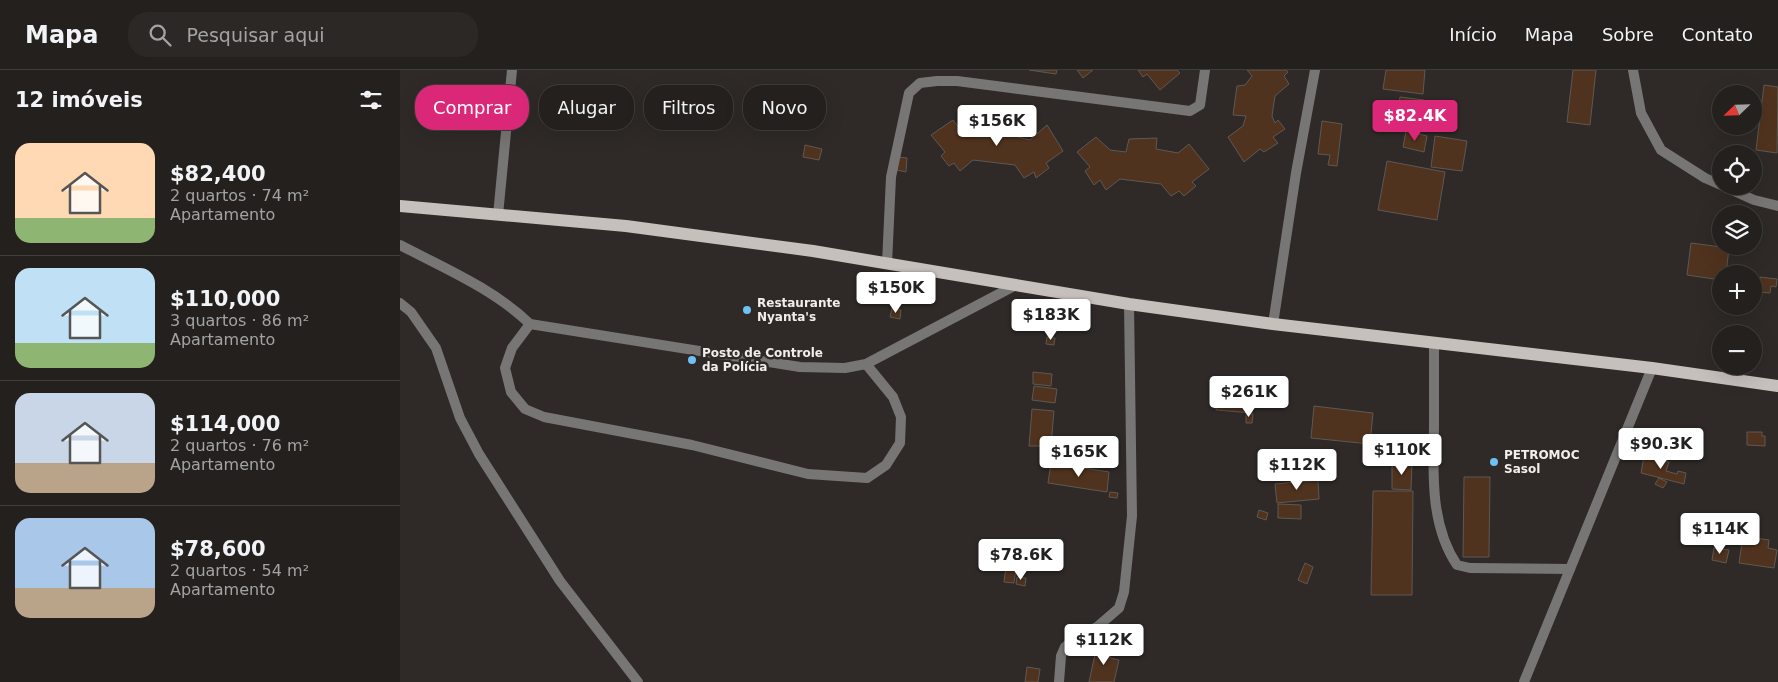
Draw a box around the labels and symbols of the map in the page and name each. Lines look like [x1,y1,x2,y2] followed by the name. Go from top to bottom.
[1712,85,1762,135] north arrow
[1374,100,1456,142] pin: $82.4K
[962,104,1032,147] pin: $156K
[861,272,931,314] pin: $150K
[757,296,840,324] place label: Restaurante Nyanta's
[1016,298,1086,341] pin: $183K
[741,304,753,316] marker: Restaurante Nyanta's
[702,346,823,374] place label: Posto de Controle da Polícia
[686,354,698,366] marker: Posto de Controle da Polícia
[1214,376,1284,418] pin: $261K
[1620,428,1702,470] pin: $90.3K
[1367,434,1437,476] pin: $110K
[1044,436,1114,478] pin: $165K
[1262,448,1332,491] pin: $112K
[1504,448,1580,476] place label: PETROMOC Sasol
[1488,456,1500,468] marker: PETROMOC Sasol
[1685,512,1755,555] pin: $114K
[980,538,1062,581] pin: $78.6K
[1069,624,1139,666] pin: $112K

